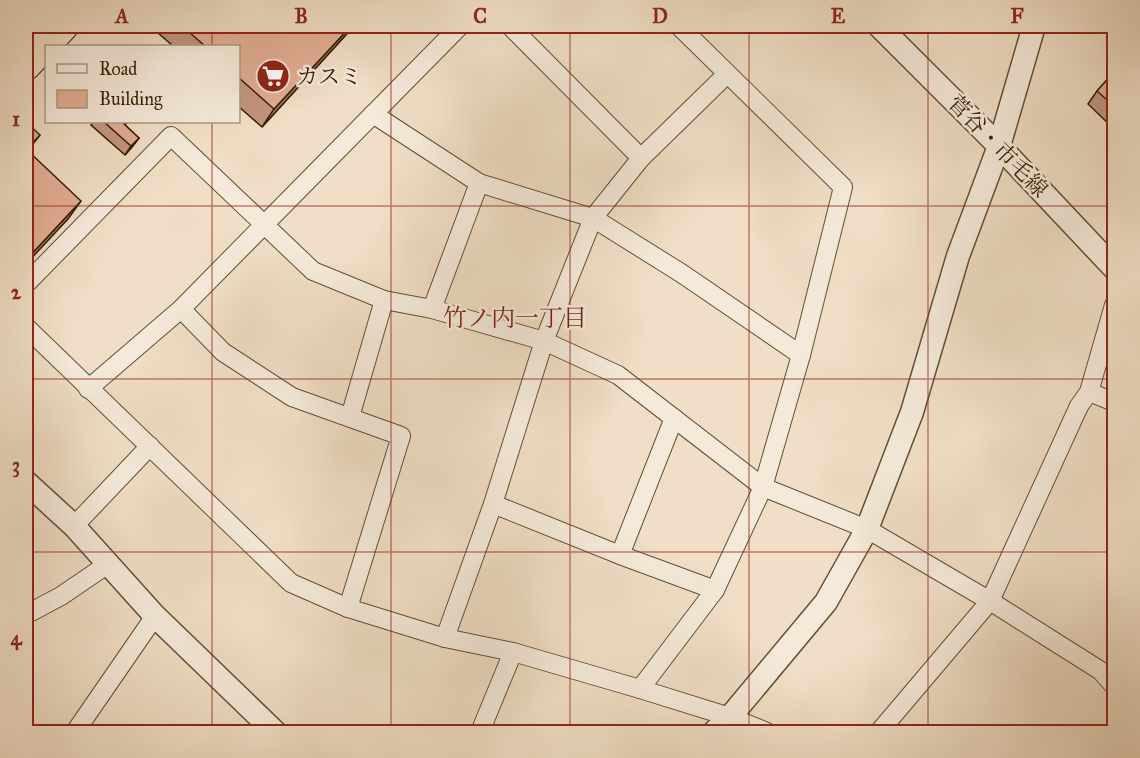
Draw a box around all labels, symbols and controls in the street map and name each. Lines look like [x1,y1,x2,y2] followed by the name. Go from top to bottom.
[113,4,129,28] text: A
[294,4,308,28] text: B
[473,4,487,28] text: C
[652,4,668,28] text: D
[831,4,846,28] text: E
[1010,4,1024,28] text: F
[45,45,240,123] legend
[99,58,137,80] text: Road
[255,58,291,94] supermarket icon: カスミ
[296,63,362,90] place label: カスミ
[99,88,163,111] text: Building
[942,89,1054,203] street label: 菅谷・市毛線
[12,107,20,131] text: 1
[11,280,22,304] text: 2
[443,303,587,333] district label: 竹ノ内一丁目
[12,453,20,478] text: 3
[10,626,22,651] text: 4

